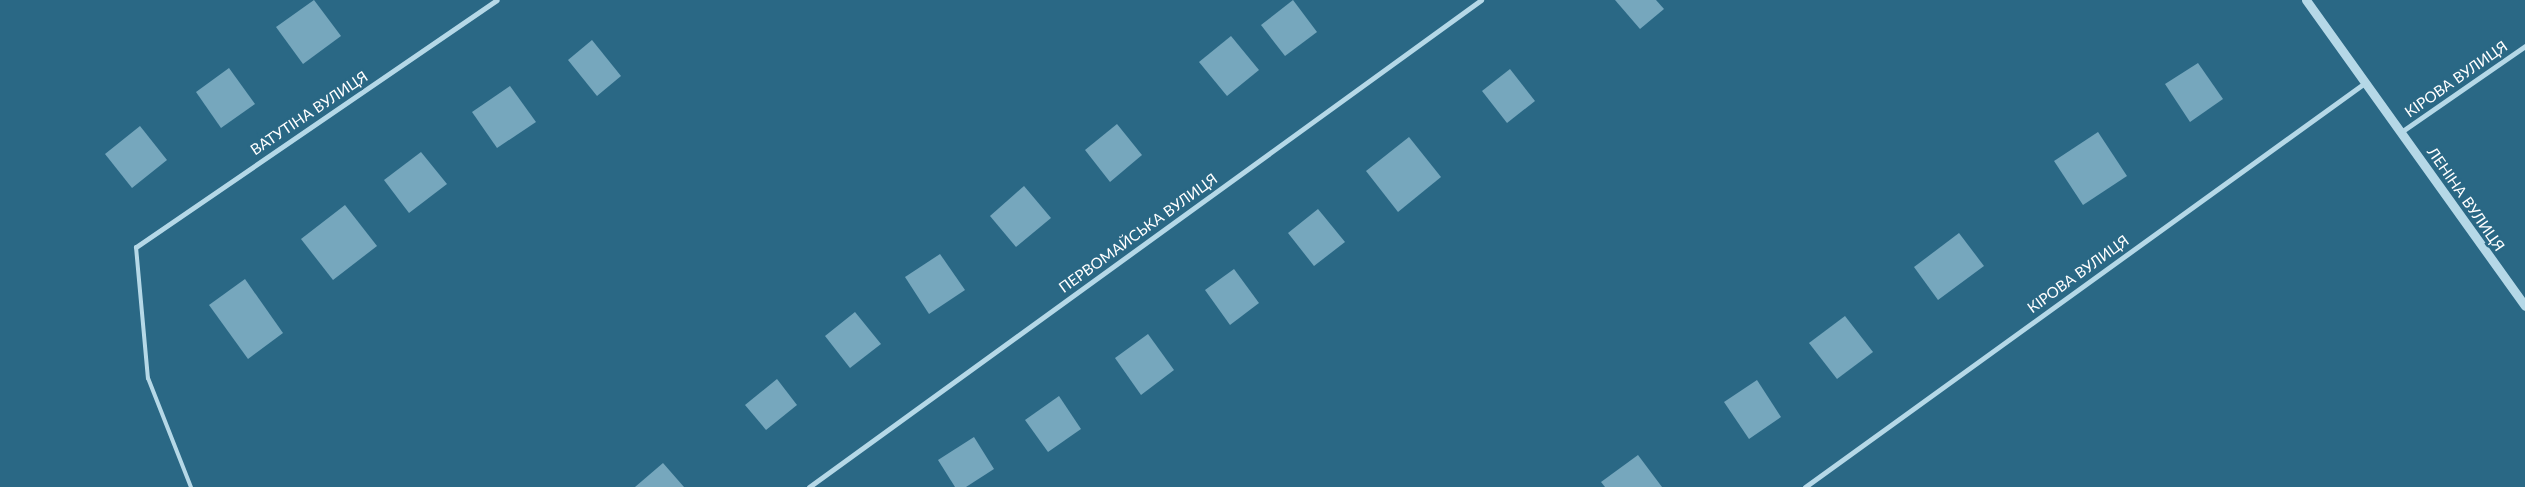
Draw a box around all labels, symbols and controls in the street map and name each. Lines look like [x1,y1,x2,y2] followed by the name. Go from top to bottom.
[2401,37,2511,121] street label: КІРОВА ВУЛИЦЯ
[247,67,371,159] street label: ВАТУТІНА ВУЛИЦЯ
[2423,144,2509,254] street label: ЛЕНІНА ВУЛИЦЯ
[1055,170,1221,296] street label: ПЕРВОМАЙСЬКА ВУЛИЦЯ
[2024,231,2132,317] street label: КІРОВА ВУЛИЦЯ

